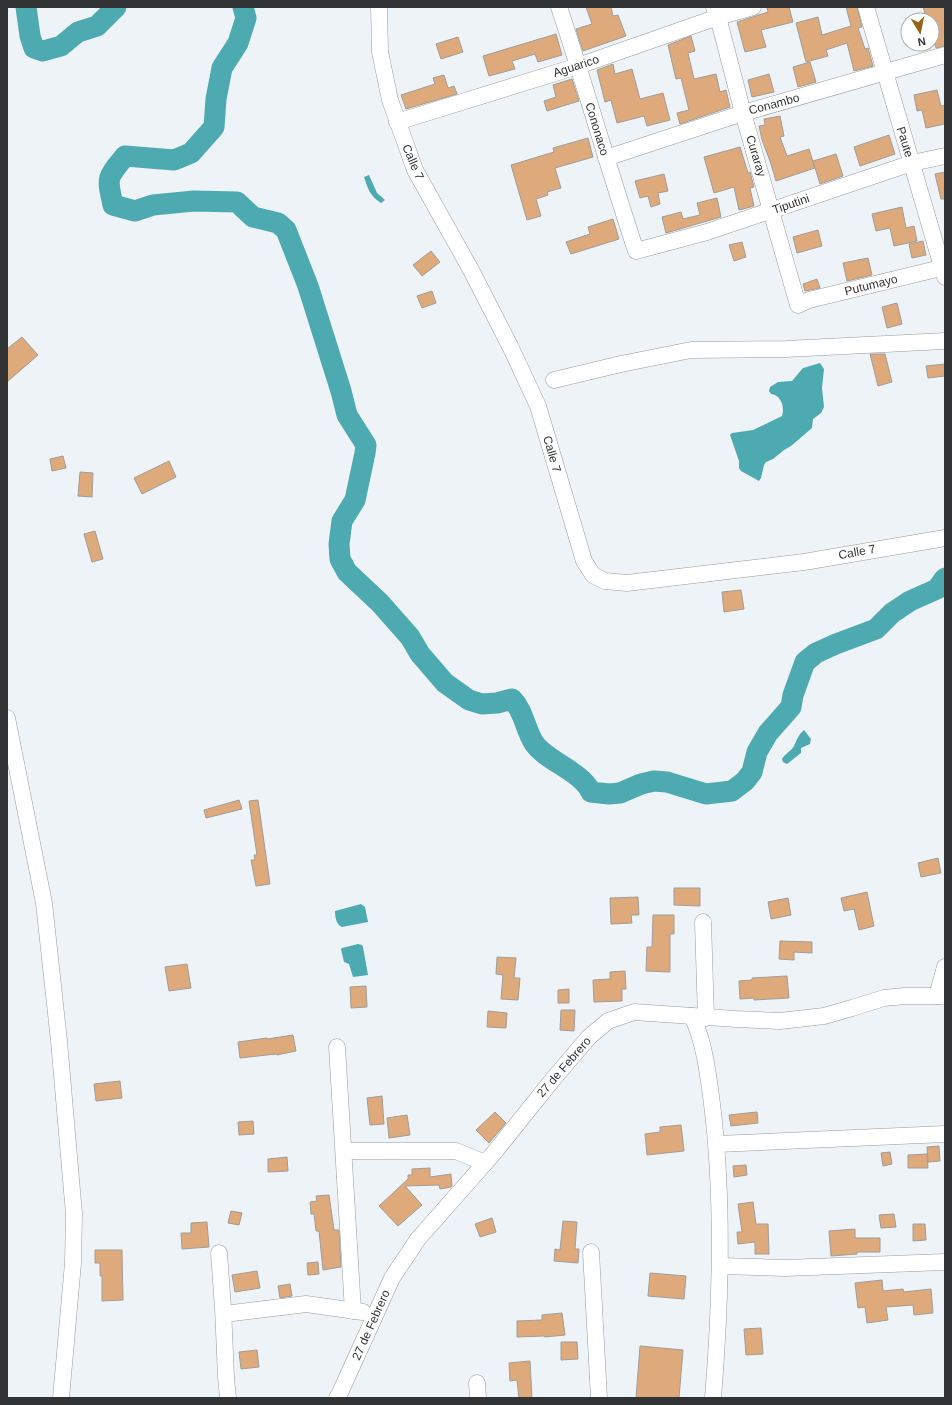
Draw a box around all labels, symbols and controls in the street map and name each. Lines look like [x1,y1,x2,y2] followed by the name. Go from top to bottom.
[900,12,940,52] north arrow
[917,35,927,48] text: N
[551,52,601,80] street label: Aguarico
[747,90,801,117] street label: Conambo
[582,101,612,158] street label: Cononaco
[894,125,916,159] street label: Paute
[743,134,769,178] street label: Curaray
[399,142,427,182] street label: Calle 7
[771,191,811,217] street label: Tiputini
[843,272,899,298] street label: Putumayo
[540,434,564,474] street label: Calle 7
[837,542,877,562] street label: Calle 7
[534,1034,594,1100] street label: 27 de Febrero
[349,1287,393,1362] street label: 27 de Febrero

